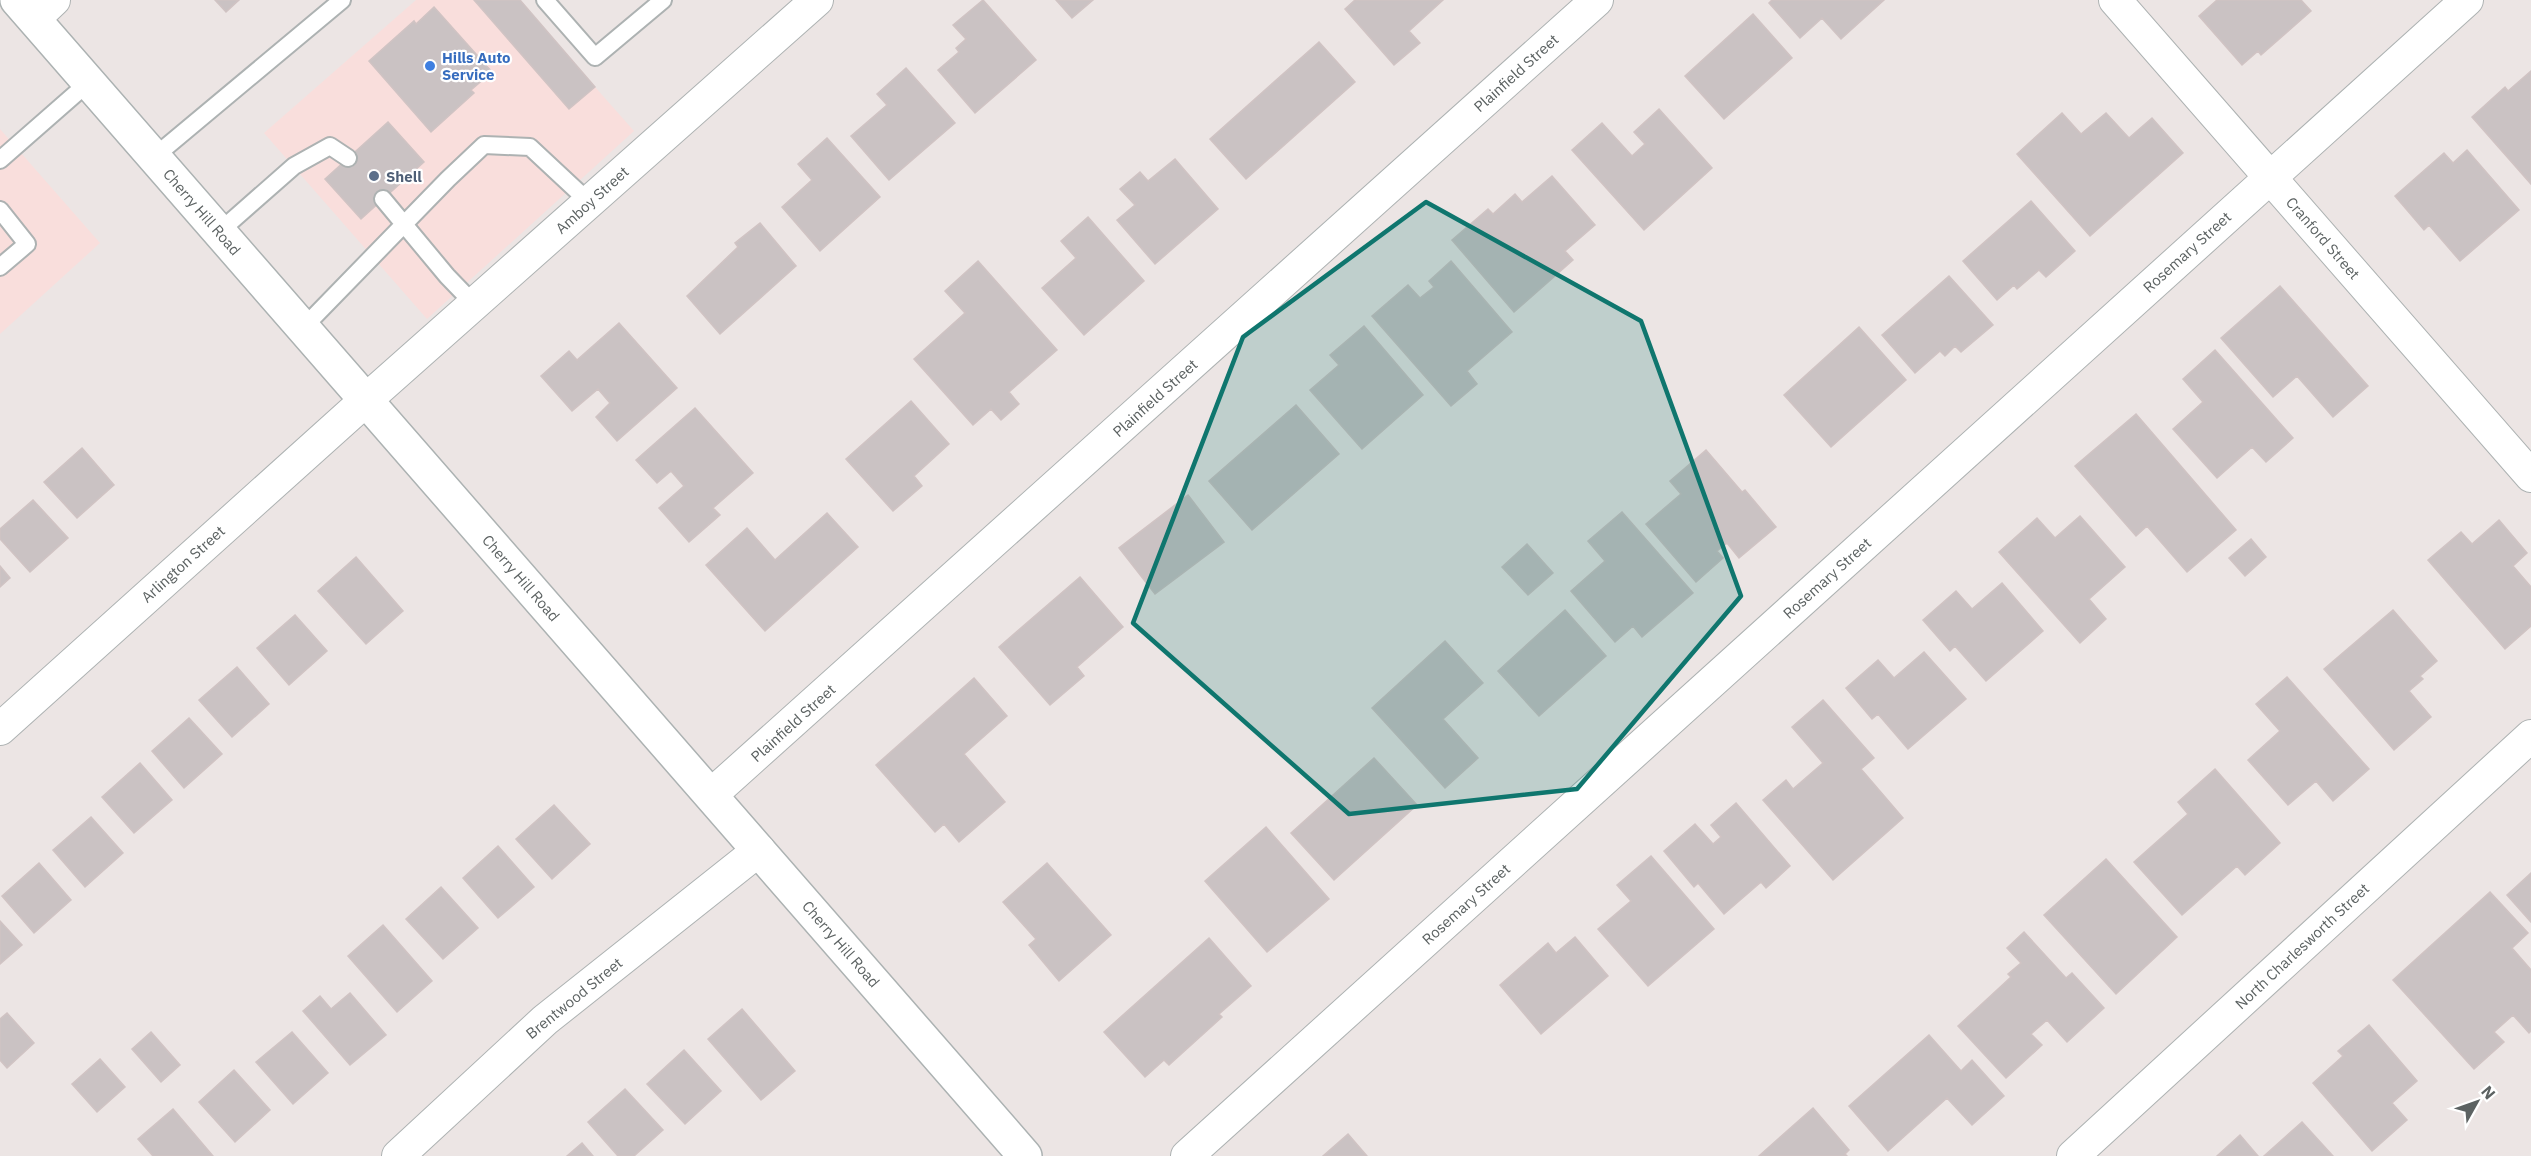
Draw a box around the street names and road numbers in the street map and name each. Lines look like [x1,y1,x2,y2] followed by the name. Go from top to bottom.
[1470,30,1562,116] street label: Plainfield Street
[551,162,633,238] street label: Amboy Street
[159,165,245,259] street label: Cherry Hill Road
[2282,193,2364,283] street label: Cranford Street
[2139,207,2235,297] street label: Rosemary Street
[1109,355,1201,441] street label: Plainfield Street
[137,521,229,607] street label: Arlington Street
[478,531,564,625] street label: Cherry Hill Road
[1779,533,1875,623] street label: Rosemary Street
[747,680,839,766] street label: Plainfield Street
[1418,859,1514,949] street label: Rosemary Street
[2231,879,2373,1013] street label: North Charlesworth Street
[798,897,884,991] street label: Cherry Hill Road
[522,953,626,1043] street label: Brentwood Street

